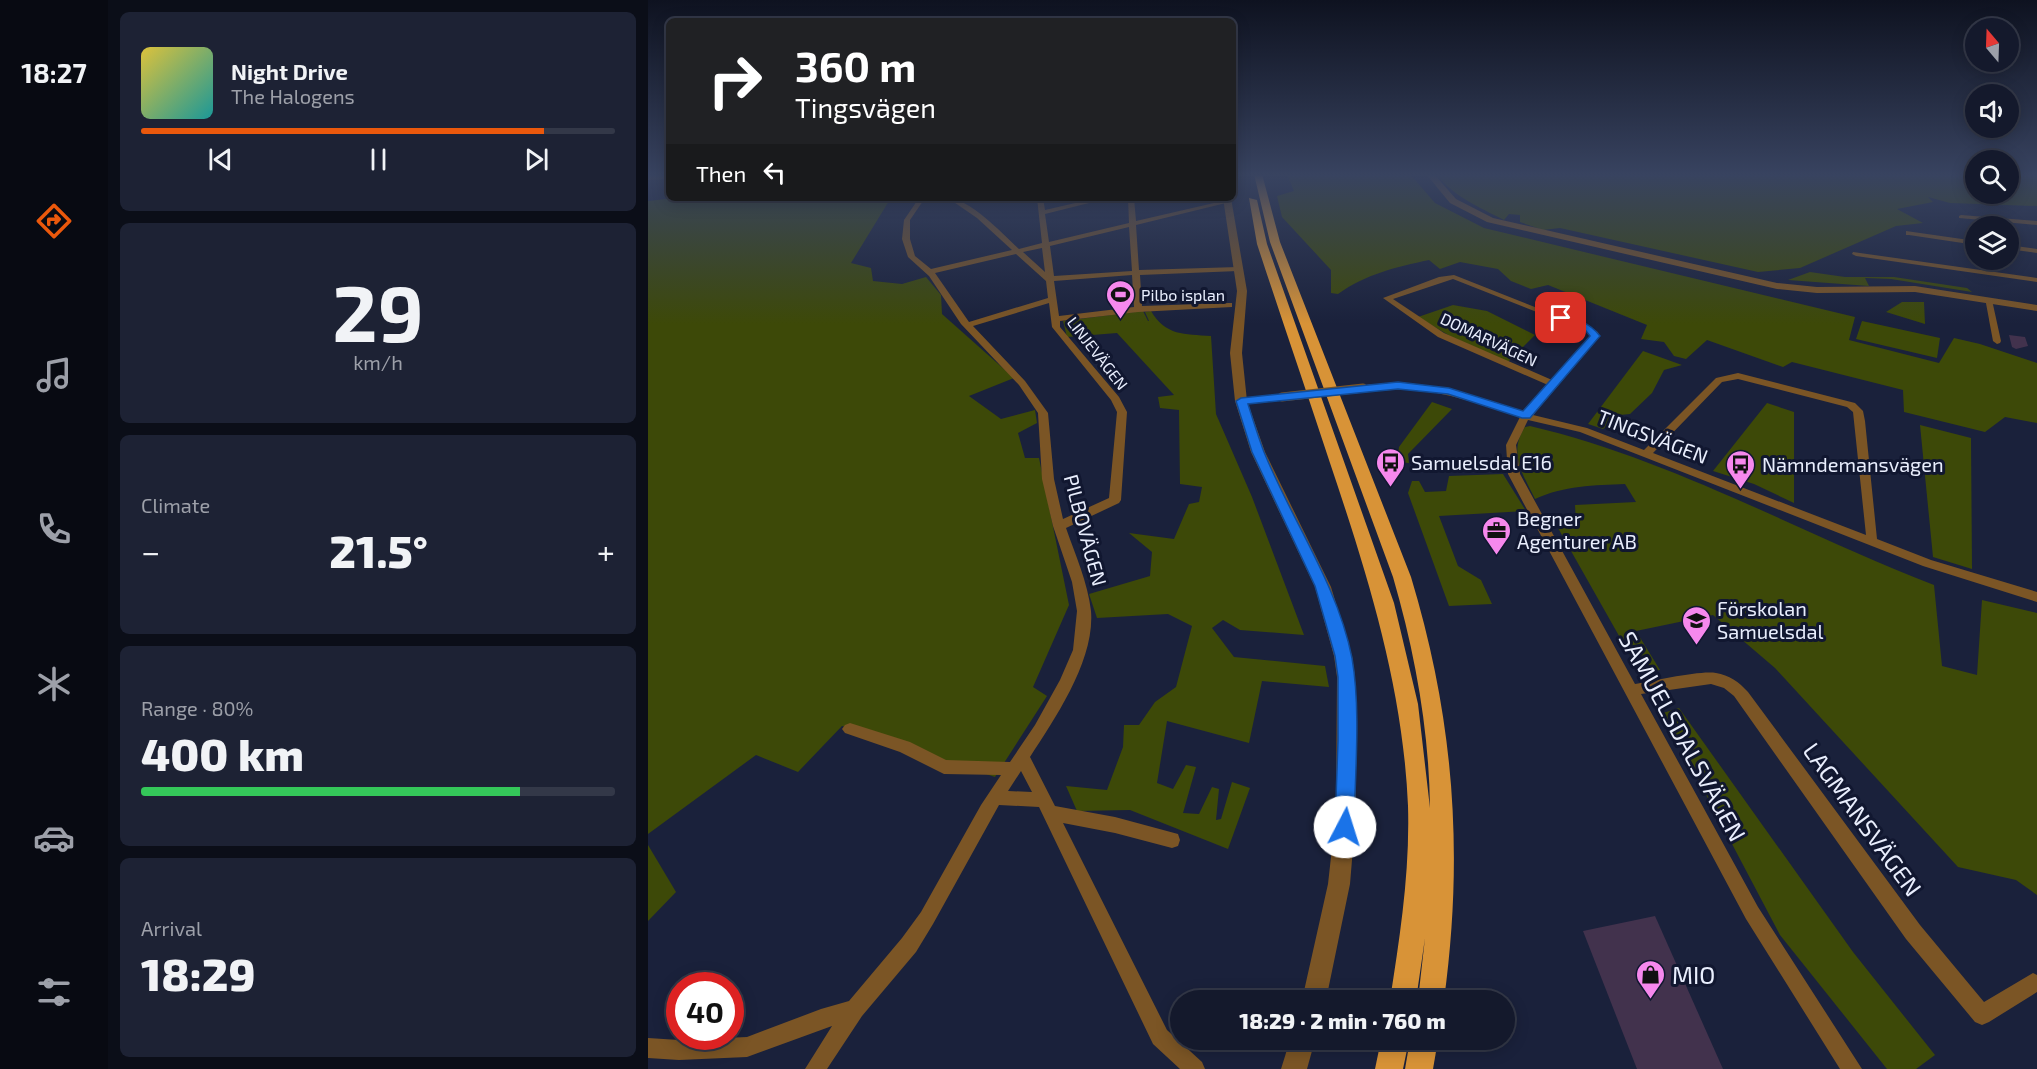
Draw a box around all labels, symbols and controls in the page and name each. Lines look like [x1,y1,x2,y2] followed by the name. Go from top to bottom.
[1965,18,2019,72] north arrow
[1965,18,2019,270] map controls
[795,40,916,90] text: 360 m
[696,42,774,120] icon: right
[21,56,87,88] text: 18:27
[231,58,348,84] text: Night Drive
[231,84,355,108] text: The Halogens
[1965,84,2019,138] button: sound
[795,91,936,123] text: Tingsvägen
[204,143,237,176] icon: previous
[362,143,395,176] icon: pause
[520,143,553,176] icon: next
[1965,150,2019,204] button: search
[758,156,791,189] icon: left
[696,160,746,186] text: Then
[33,200,75,242] icon: directions
[1965,216,2019,270] button: layers
[332,264,424,358] text: 29
[1104,278,1136,320] sports icon: Pilbo isplan
[1141,285,1225,304] place label: Pilbo isplan
[1535,292,1586,343] pin
[1544,301,1577,334] icon: arrive
[1438,308,1540,370] street label: DOMARVÄGEN
[1064,313,1132,393] street label: LINJEVÄGEN
[353,350,403,374] text: km/h
[33,354,75,396] icon: music
[1594,404,1712,468] street label: TINGSVÄGEN
[1374,446,1406,488] bus stop icon: Samuelsdal E16
[1725,448,1757,490] bus stop icon: Nämndemansvägen
[1411,450,1552,474] place label: Samuelsdal E16
[1762,452,1944,476] place label: Nämndemansvägen
[1060,472,1112,588] street label: PILBOVÄGEN
[141,493,210,517] text: Climate
[1517,506,1637,553] place label: Begner Agenturer AB
[33,508,75,550] icon: phone
[1480,514,1512,556] office icon: Begner Agenturer AB
[329,523,428,577] text: 21.5°
[141,531,160,571] text: −
[597,531,615,571] text: +
[1717,596,1823,643] place label: Förskolan Samuelsdal
[1680,604,1712,646] school or university icon: Förskolan Samuelsdal
[1613,626,1753,846] street label: SAMUELSDALSVÄGEN
[33,663,75,705] icon: climate
[141,696,254,720] text: Range · 80%
[141,726,304,780] text: 400 km
[1798,737,1928,901] street label: LAGMANSVÄGEN
[1313,795,1377,859] position arrow
[33,817,75,859] icon: car
[141,916,202,940] text: Arrival
[141,946,255,1000] text: 18:29
[1635,958,1667,1000] shop icon: MIO
[1672,960,1715,989] place label: MIO
[33,971,75,1013] icon: filters
[666,972,744,1050] speed limit sign: 40
[1239,1007,1446,1033] text: 18:29 · 2 min · 760 m

